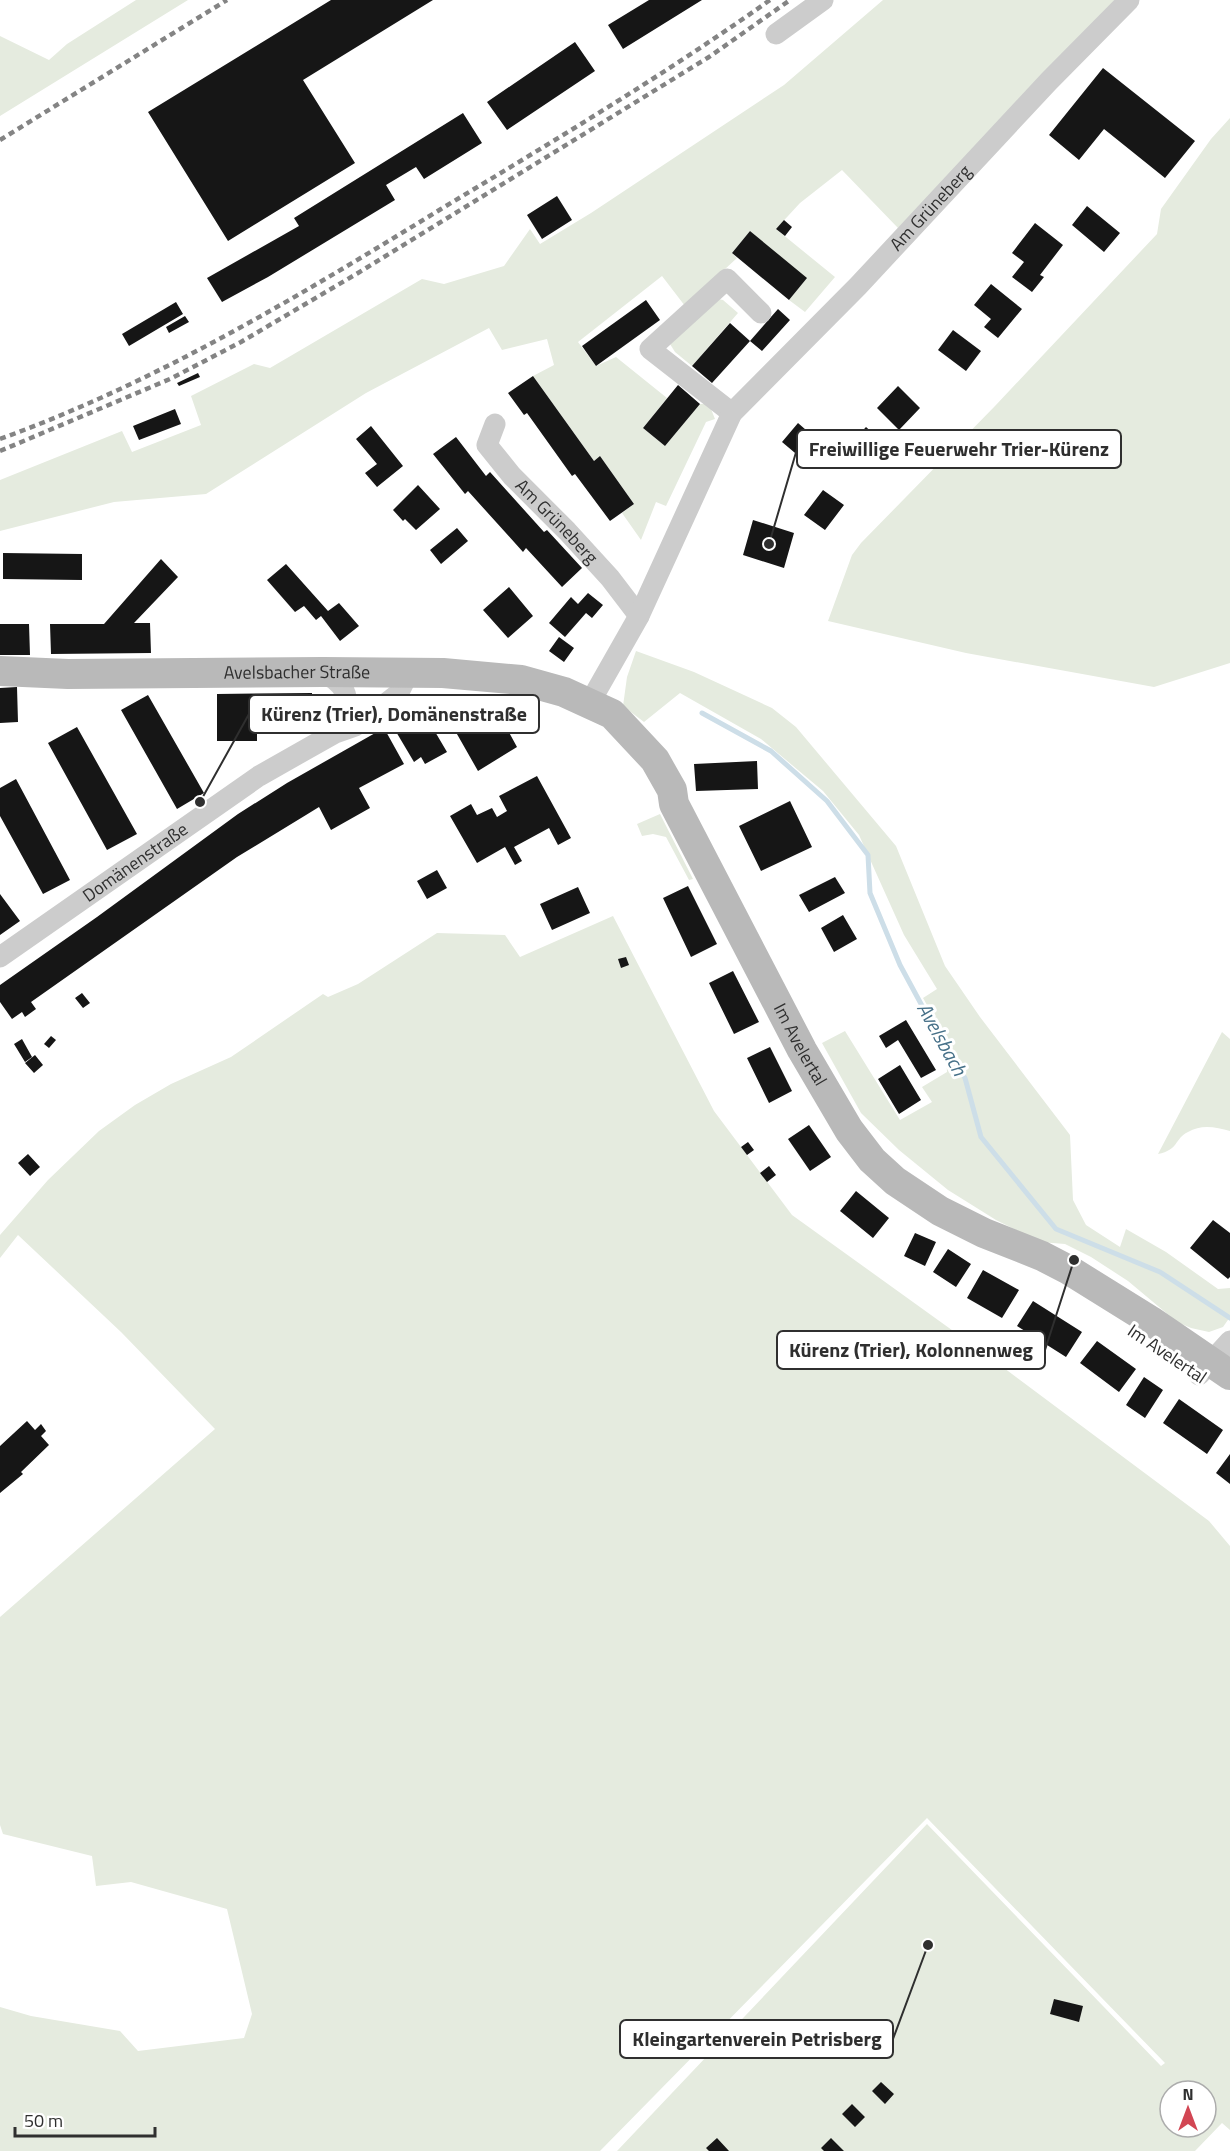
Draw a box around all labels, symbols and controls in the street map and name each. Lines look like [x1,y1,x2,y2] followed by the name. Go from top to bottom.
[883,158,977,257] street label: Am Grüneberg
[797,430,1121,468] callout: Freiwillige Feuerwehr Trier-Kürenz
[809,433,1109,464] text: Freiwillige Feuerwehr Trier-Kürenz
[509,472,605,570] street label: Am Grüneberg
[224,658,370,686] street label: Avelsbacher Straße
[249,695,539,733] callout: Kürenz (Trier), Domänenstraße
[261,698,527,729] text: Kürenz (Trier), Domänenstraße
[77,816,193,908] street label: Domänenstraße
[910,996,976,1082] water label: Avelsbach
[767,998,834,1091] street label: Im Avelertal
[1122,1317,1212,1390] street label: Im Avelertal
[777,1331,1045,1369] callout: Kürenz (Trier), Kolonnenweg
[789,1334,1033,1365] text: Kürenz (Trier), Kolonnenweg
[620,2020,893,2058] callout: Kleingartenverein Petrisberg
[632,2023,882,2054] text: Kleingartenverein Petrisberg
[1158,2079,1218,2139] north arrow
[1182,2082,1194,2106] text: N
[15,2100,154,2138] scale bar
[24,2107,63,2134] text: 50 m

